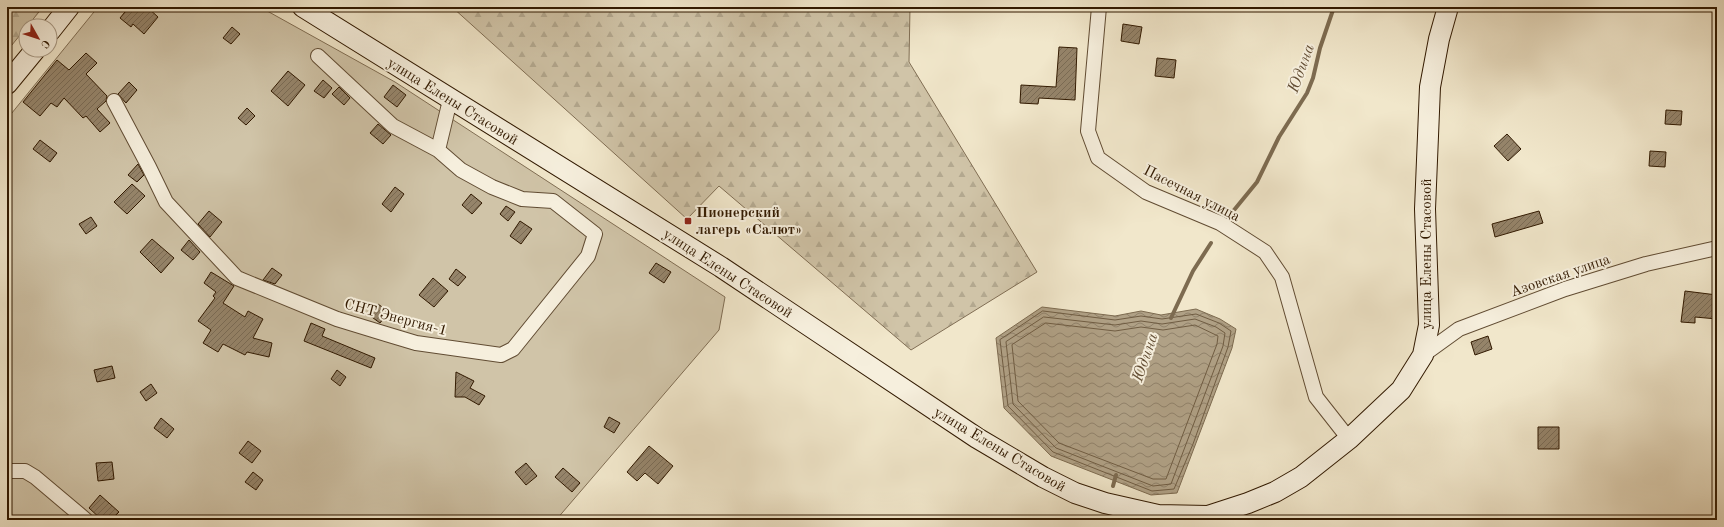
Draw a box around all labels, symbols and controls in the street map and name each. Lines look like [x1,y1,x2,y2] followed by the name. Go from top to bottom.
[18,18,58,58] north arrow
[38,37,51,50] text: С
[1285,42,1318,96] water label: Юдина
[384,56,520,149] street label: улица Елены Стасовой
[1141,164,1243,225] street label: Пасечная улица
[1420,179,1435,329] street label: улица Елены Стасовой
[696,206,802,238] place label: Пионерский лагерь «Салют»
[683,216,693,226] marker: Пионерский лагерь «Салют»
[660,227,795,322] street label: улица Елены Стасовой
[1509,252,1613,301] street label: Азовская улица
[343,297,449,339] street label: СНТ Энергия-1
[1130,331,1162,385] water label: Юдина
[931,405,1068,496] street label: улица Елены Стасовой

